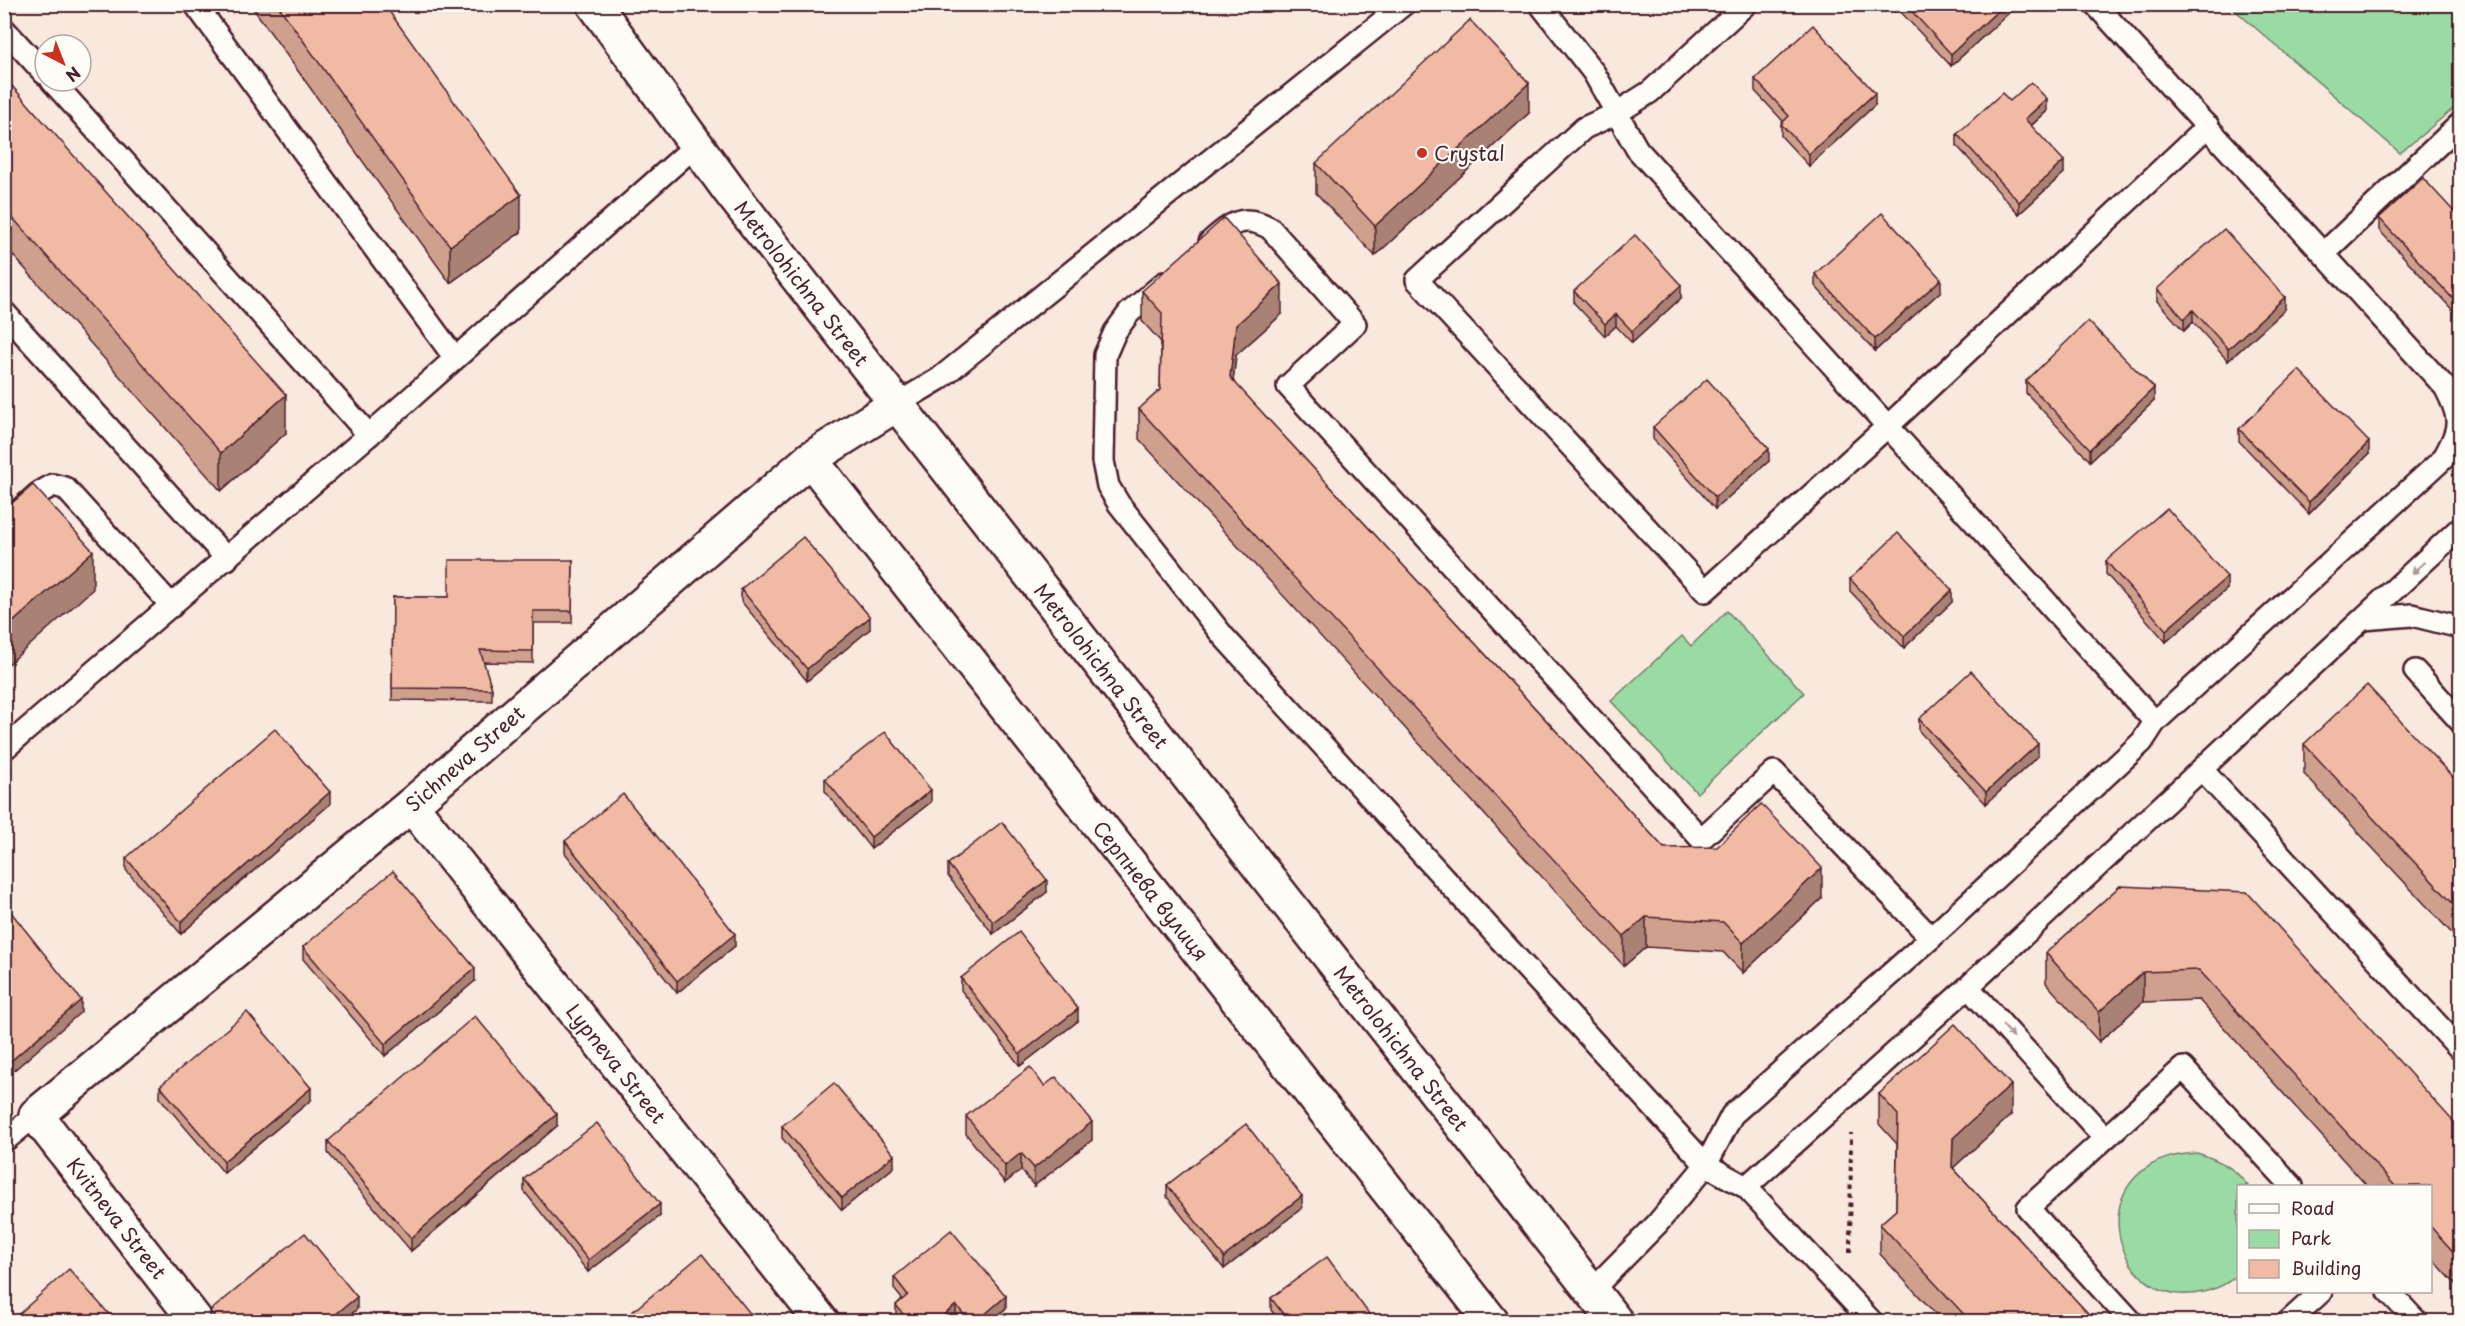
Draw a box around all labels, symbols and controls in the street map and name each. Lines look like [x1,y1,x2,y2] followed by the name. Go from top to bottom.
[33,33,93,93] north arrow
[61,62,86,88] text: N
[1434,138,1505,168] place label: Crystal
[1415,146,1429,160] marker: Crystal
[727,194,876,372] street label: Metrolohichna Street
[2410,561,2425,575] one-way arrow
[1027,576,1176,755] street label: Metrolohichna Street
[398,698,531,819] street label: Sichneva Street
[1086,814,1216,967] street label: Серпнева вулиця
[1327,959,1476,1137] street label: Metrolohichna Street
[559,997,673,1130] street label: Lypneva Street
[2001,1023,2014,1038] one-way arrow
[60,1151,174,1285] street label: Kvitneva Street
[2237,1185,2432,1293] legend
[2291,1194,2335,1221] text: Road
[2291,1224,2331,1251] text: Park
[2291,1254,2361,1281] text: Building

